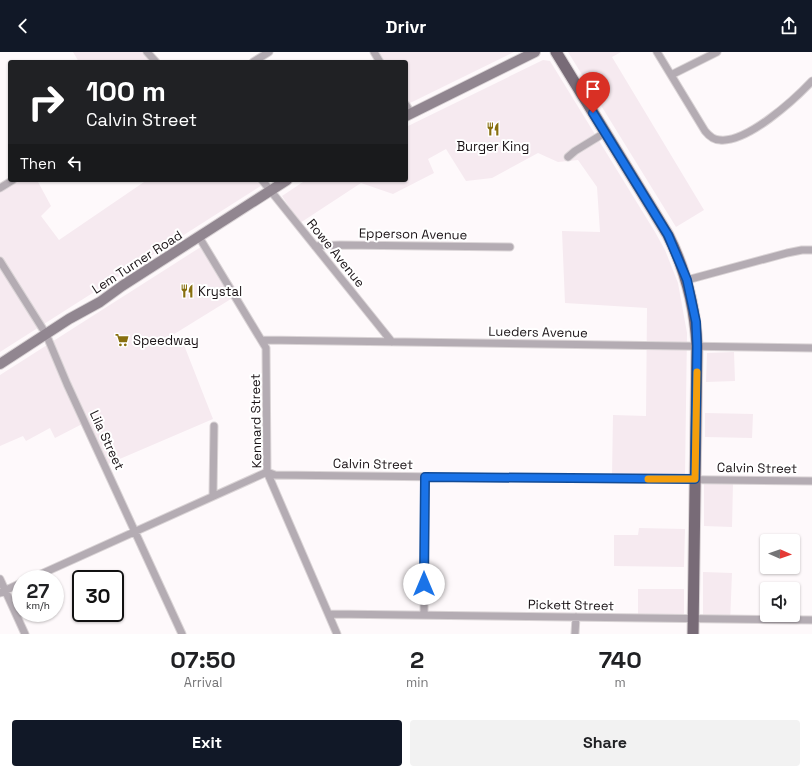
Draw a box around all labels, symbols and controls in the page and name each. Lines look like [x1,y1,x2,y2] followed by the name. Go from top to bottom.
[12,15,34,37] icon: back
[386,15,426,38] text: Drivr
[778,15,800,37] icon: share
[576,72,610,113] pin
[86,73,166,109] text: 100 m
[20,76,72,128] icon: right
[582,78,604,100] icon: arrive
[86,108,197,131] text: Calvin Street
[485,121,501,137] restaurant icon: Burger King
[457,138,529,155] place label: Burger King
[64,152,86,174] icon: left
[20,154,56,173] text: Then
[303,215,369,291] street label: Rowe Avenue
[359,225,467,243] street label: Epperson Avenue
[89,226,185,298] street label: Lem Turner Road
[179,283,195,299] restaurant icon: Krystal
[198,283,242,300] place label: Krystal
[488,323,588,341] street label: Lueders Avenue
[114,332,130,348] supermarket icon: Speedway
[133,332,199,349] place label: Speedway
[247,373,265,469] street label: Kennard Street
[86,407,128,473] street label: Lila Street
[333,455,413,473] street label: Calvin Street
[717,459,797,477] street label: Calvin Street
[760,534,800,574] north arrow
[760,534,800,622] map controls
[403,563,445,605] position arrow
[72,570,124,622] speed limit sign: 30
[27,578,49,604] text: 27
[760,582,800,622] button: sound
[528,596,614,614] street label: Pickett Street
[26,599,50,612] text: km/h
[170,644,236,675] text: 07:50
[410,644,424,675] text: 2
[599,644,642,675] text: 740
[184,674,222,691] text: Arrival
[406,674,428,691] text: min
[615,674,626,691] text: m
[12,720,402,766] button: Exit
[410,720,800,766] button: Share

